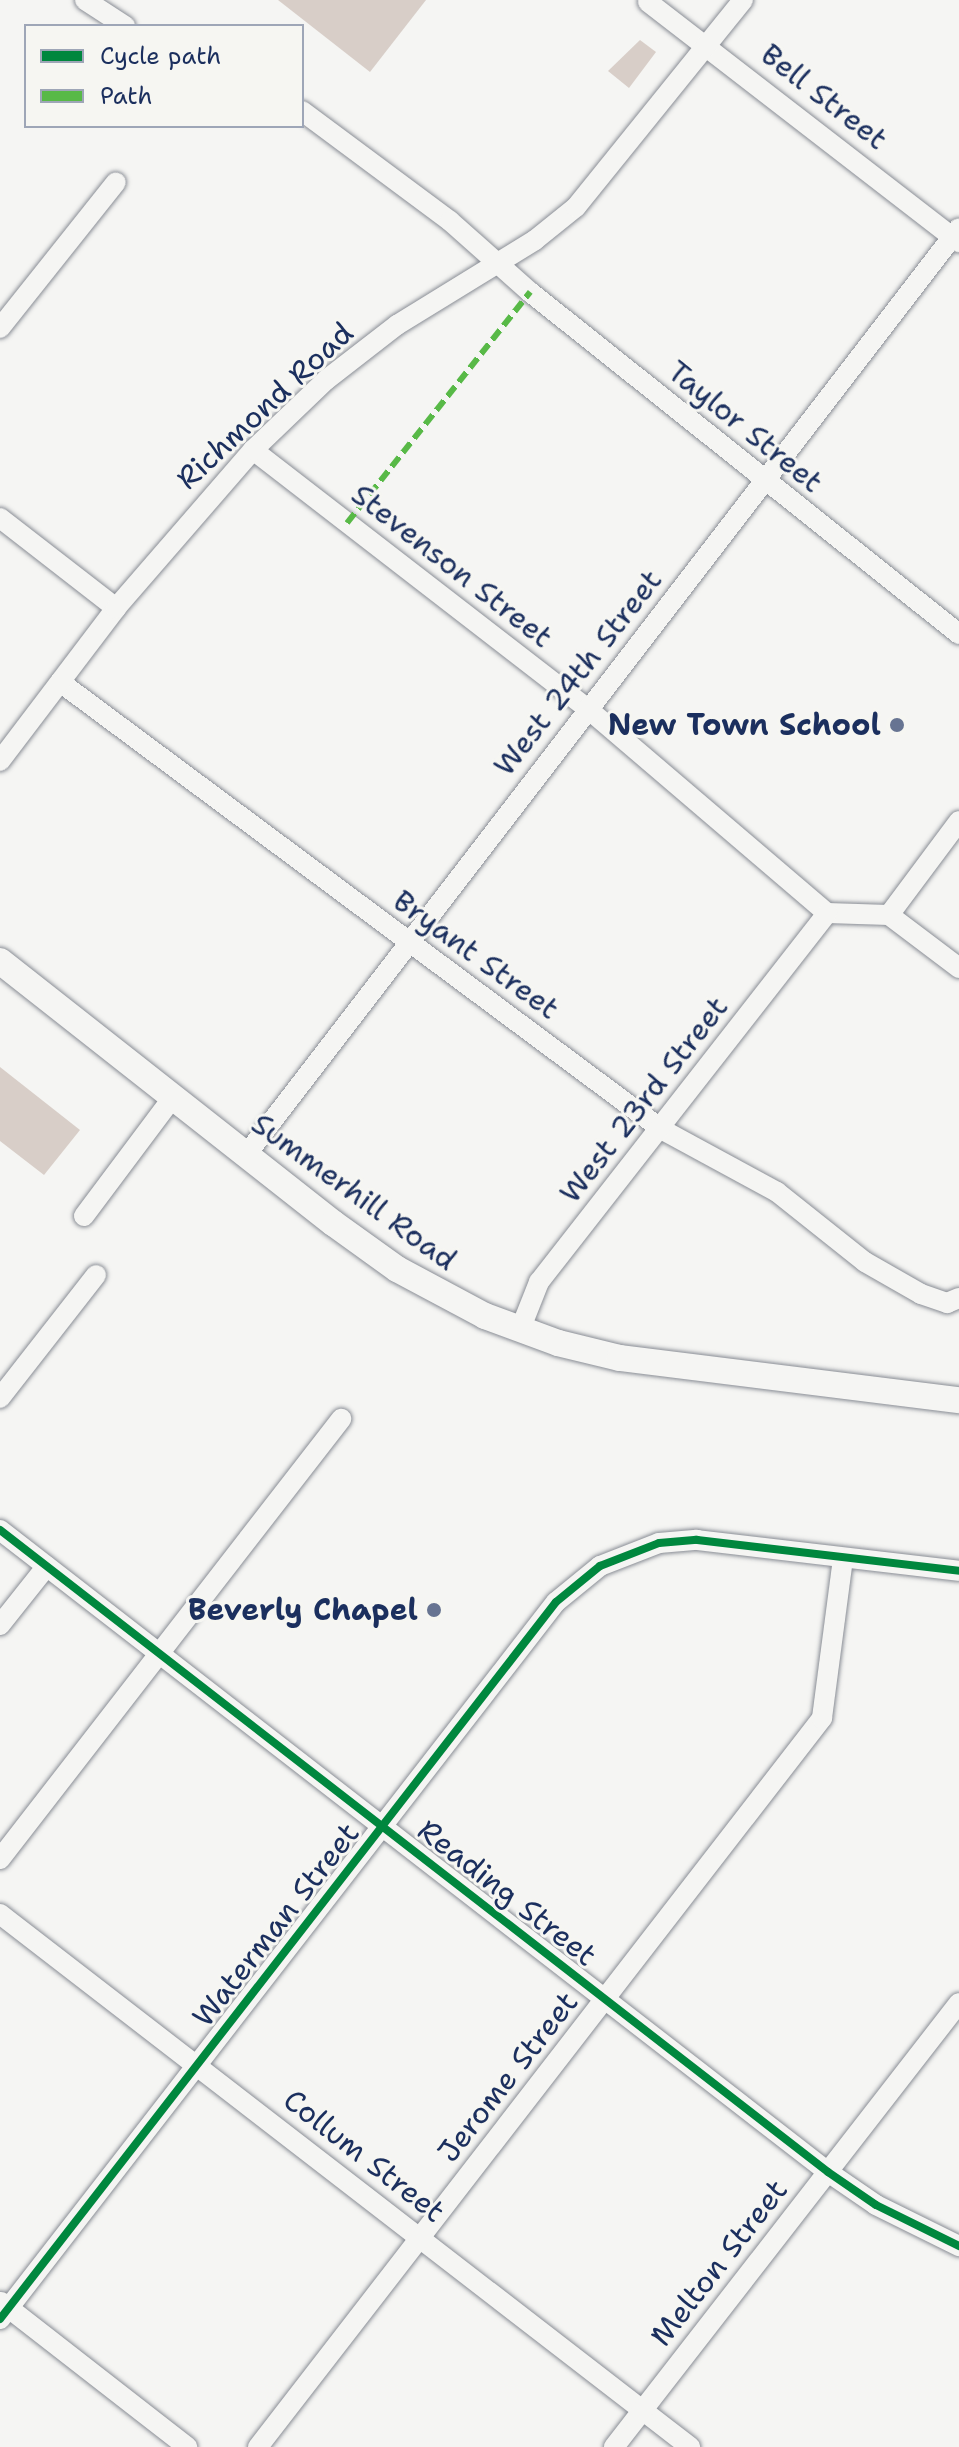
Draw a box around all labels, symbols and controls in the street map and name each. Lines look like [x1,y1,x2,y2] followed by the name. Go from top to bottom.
[24,24,304,128] legend
[754,36,894,158] street label: Bell Street
[100,40,221,72] text: Cycle path
[100,80,152,112] text: Path
[169,315,361,497] street label: Richmond Road
[660,353,830,501] street label: Taylor Street
[344,476,560,656] street label: Stevenson Street
[486,563,670,783] street label: West 24th Street
[608,707,881,743] place label: New Town School
[888,716,906,734] marker: New Town School
[386,883,566,1027] street label: Bryant Street
[552,990,736,1210] street label: West 23rd Street
[245,1106,463,1278] street label: Summerhill Road
[188,1592,418,1628] place label: Beverly Chapel
[425,1601,443,1619] marker: Beverly Chapel
[410,1812,604,1974] street label: Reading Street
[185,1816,367,2034] street label: Waterman Street
[430,1985,586,2169] street label: Jerome Street
[276,2082,452,2230] street label: Collum Street
[643,2173,795,2353] street label: Melton Street

